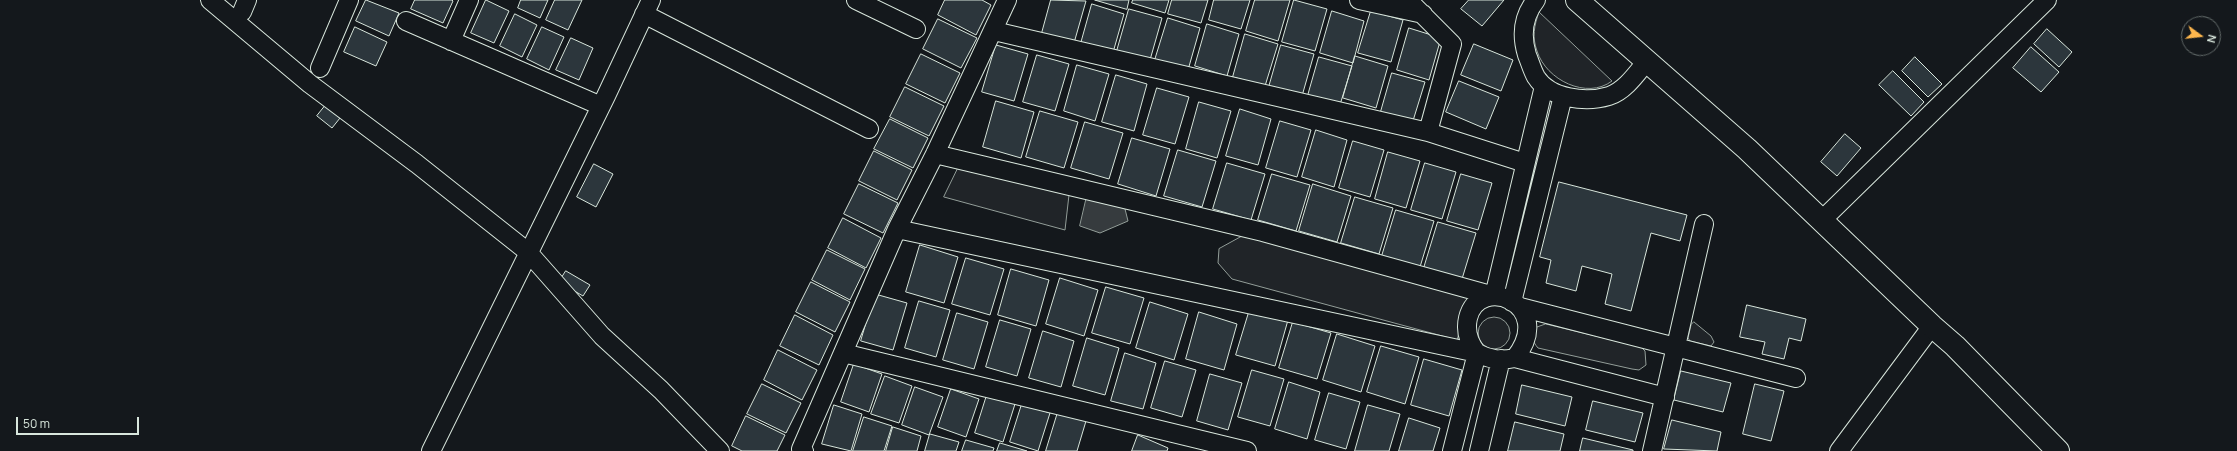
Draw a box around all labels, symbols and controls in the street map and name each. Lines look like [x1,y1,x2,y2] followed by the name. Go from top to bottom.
[2181,16,2221,56] north arrow
[2204,33,2220,45] text: N
[18,409,141,435] scale bar
[23,415,50,432] text: 50 m

